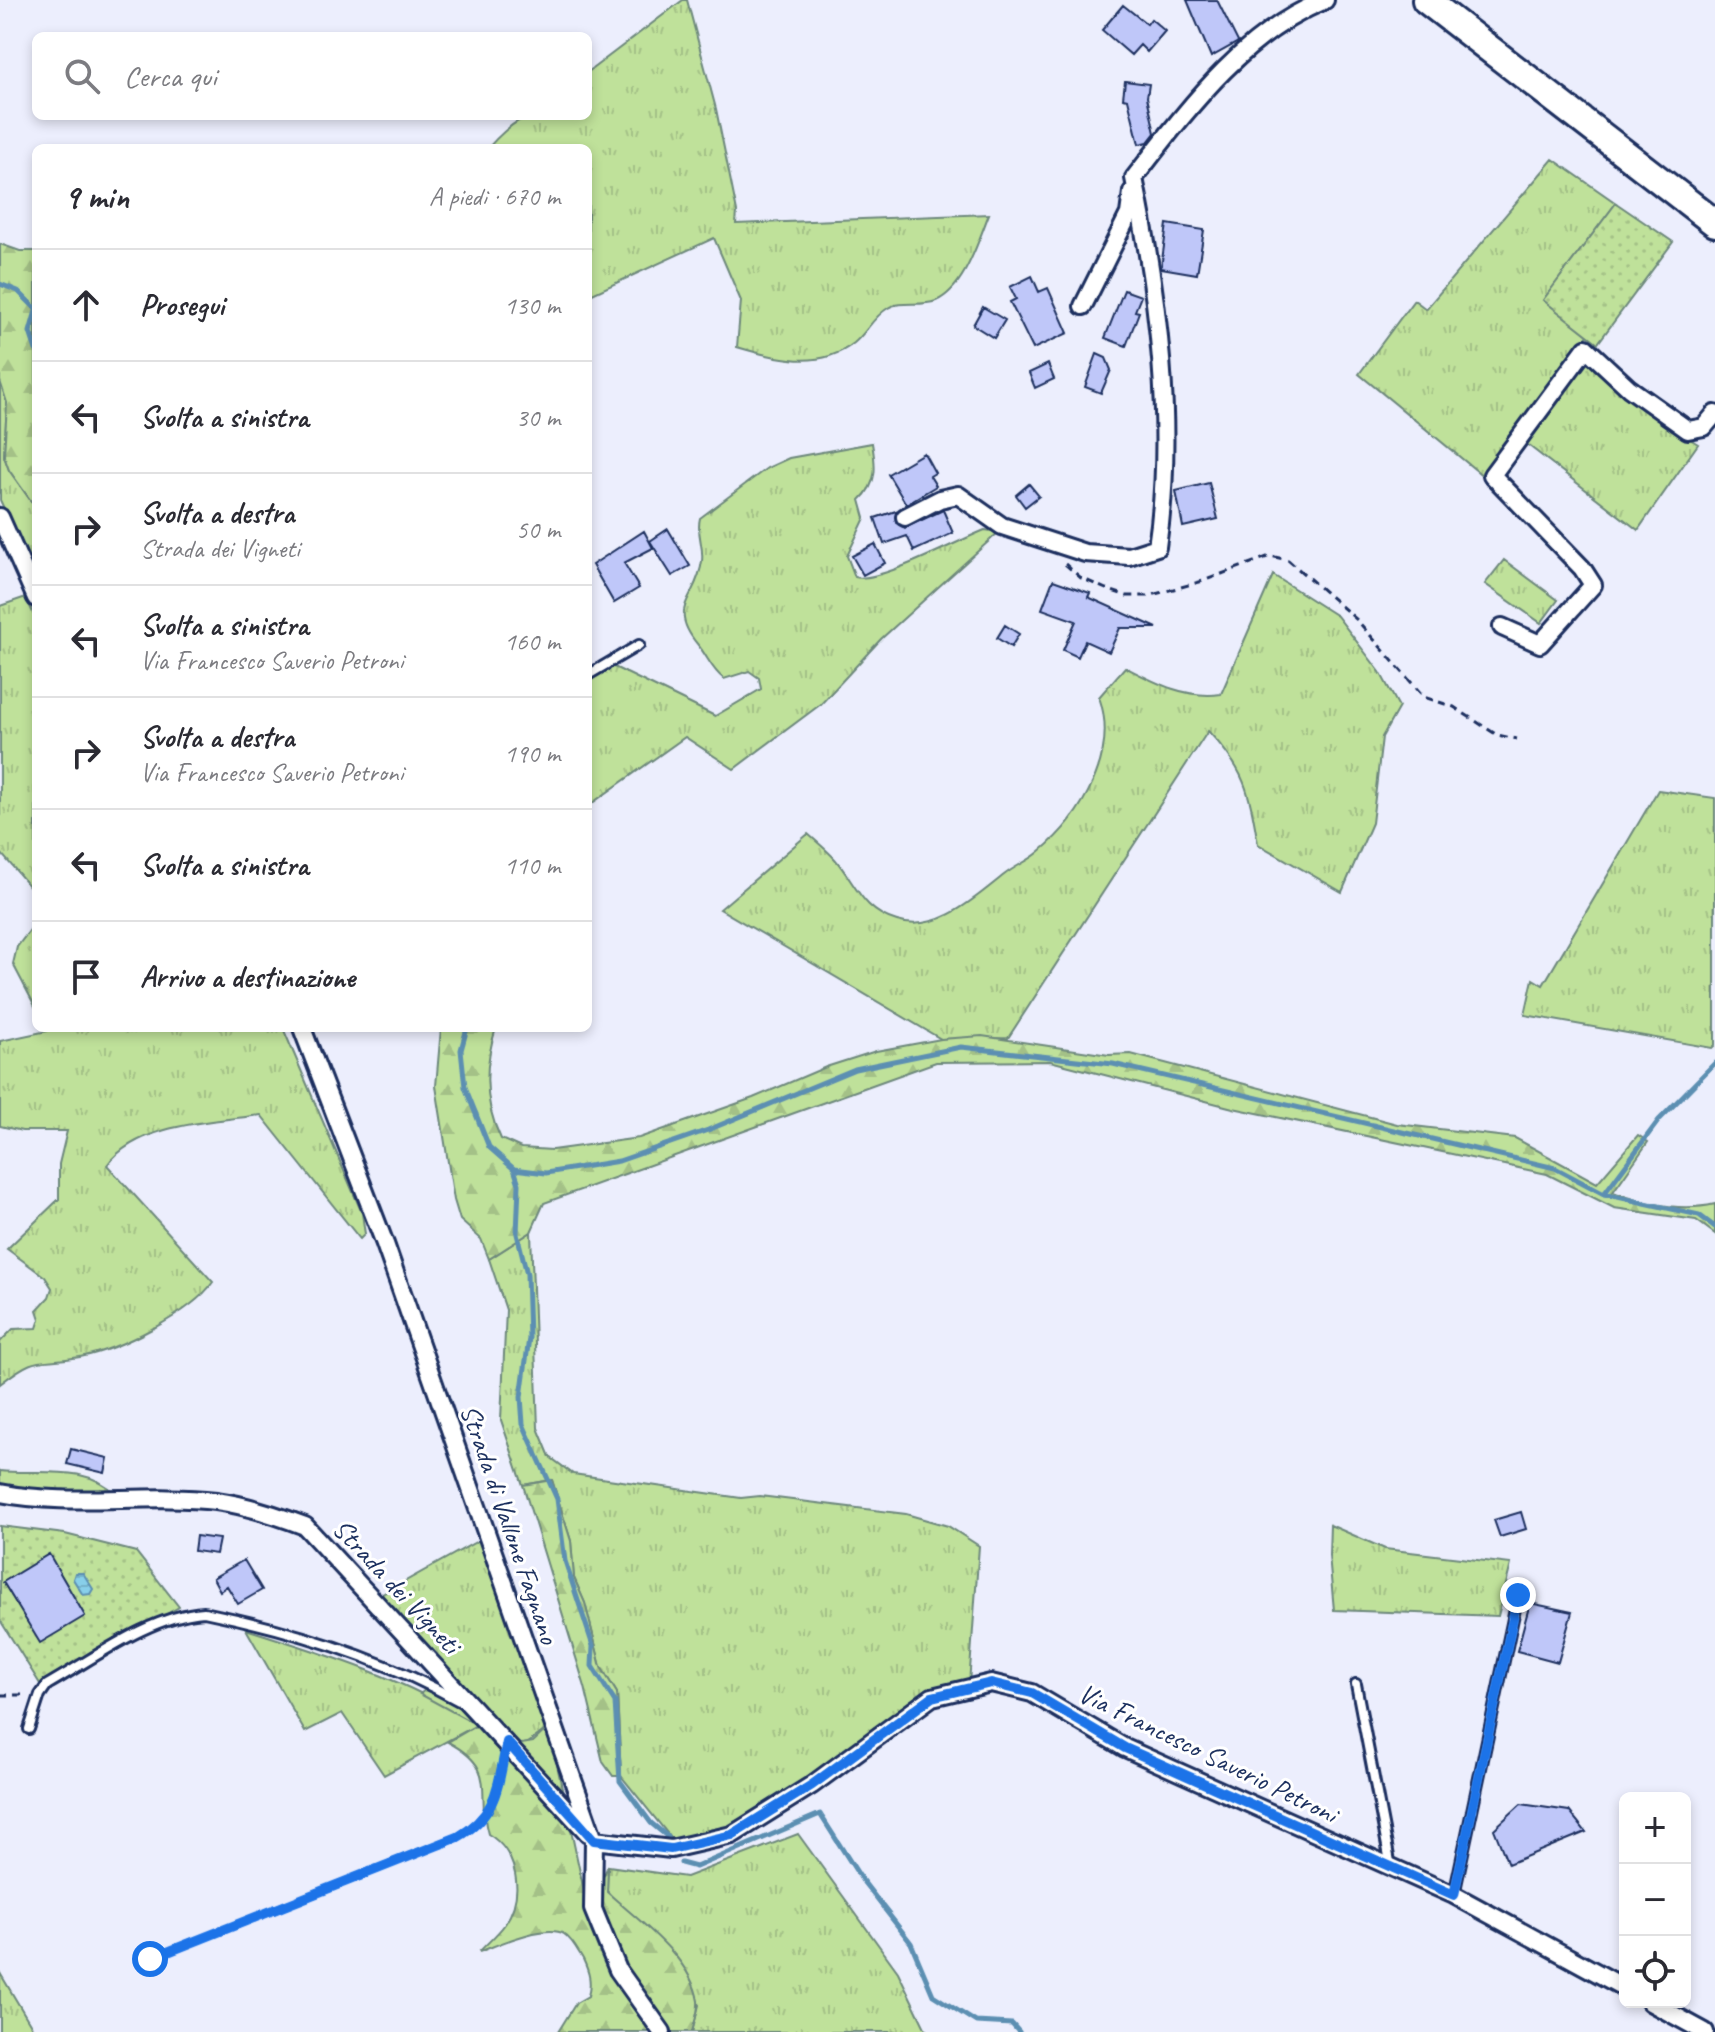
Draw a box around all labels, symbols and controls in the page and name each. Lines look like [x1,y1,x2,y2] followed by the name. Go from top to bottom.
[32,32,592,120] search box
[60,54,104,98] icon: search
[124,57,217,95] text: Cerca qui
[64,175,129,218] text: 9 min
[429,180,560,213] text: A piedi · 670 m
[64,283,108,327] icon: ahead
[140,286,224,324] text: Prosegui
[504,289,560,322] text: 130 m
[64,395,108,439] icon: left
[140,398,309,436] text: Svolta a sinistra
[516,401,560,434] text: 30 m
[140,494,294,532] text: Svolta a destra
[64,507,108,551] icon: right
[516,513,560,546] text: 50 m
[140,532,300,565] text: Strada dei Vigneti
[140,606,309,644] text: Svolta a sinistra
[64,619,108,663] icon: left
[504,625,560,658] text: 160 m
[140,644,403,677] text: Via Francesco Saverio Petroni
[140,718,294,756] text: Svolta a destra
[64,731,108,775] icon: right
[504,737,560,770] text: 190 m
[140,756,403,789] text: Via Francesco Saverio Petroni
[64,843,108,887] icon: left
[140,846,309,884] text: Svolta a sinistra
[504,849,560,882] text: 110 m
[64,955,108,999] icon: arrive
[140,958,355,996] text: Arrivo a destinazione
[453,1400,568,1650] street label: Strada di Vallone Fagnano
[326,1511,471,1664] street label: Strada dei Vigneti
[1500,1577,1536,1613] route end
[1073,1675,1346,1833] street label: Via Francesco Saverio Petroni
[1619,1792,1691,2008] map controls
[1619,1792,1691,1864] button: +
[1619,1864,1691,1936] button: −
[1619,1936,1691,2008] button: locate
[132,1941,168,1977] route start

